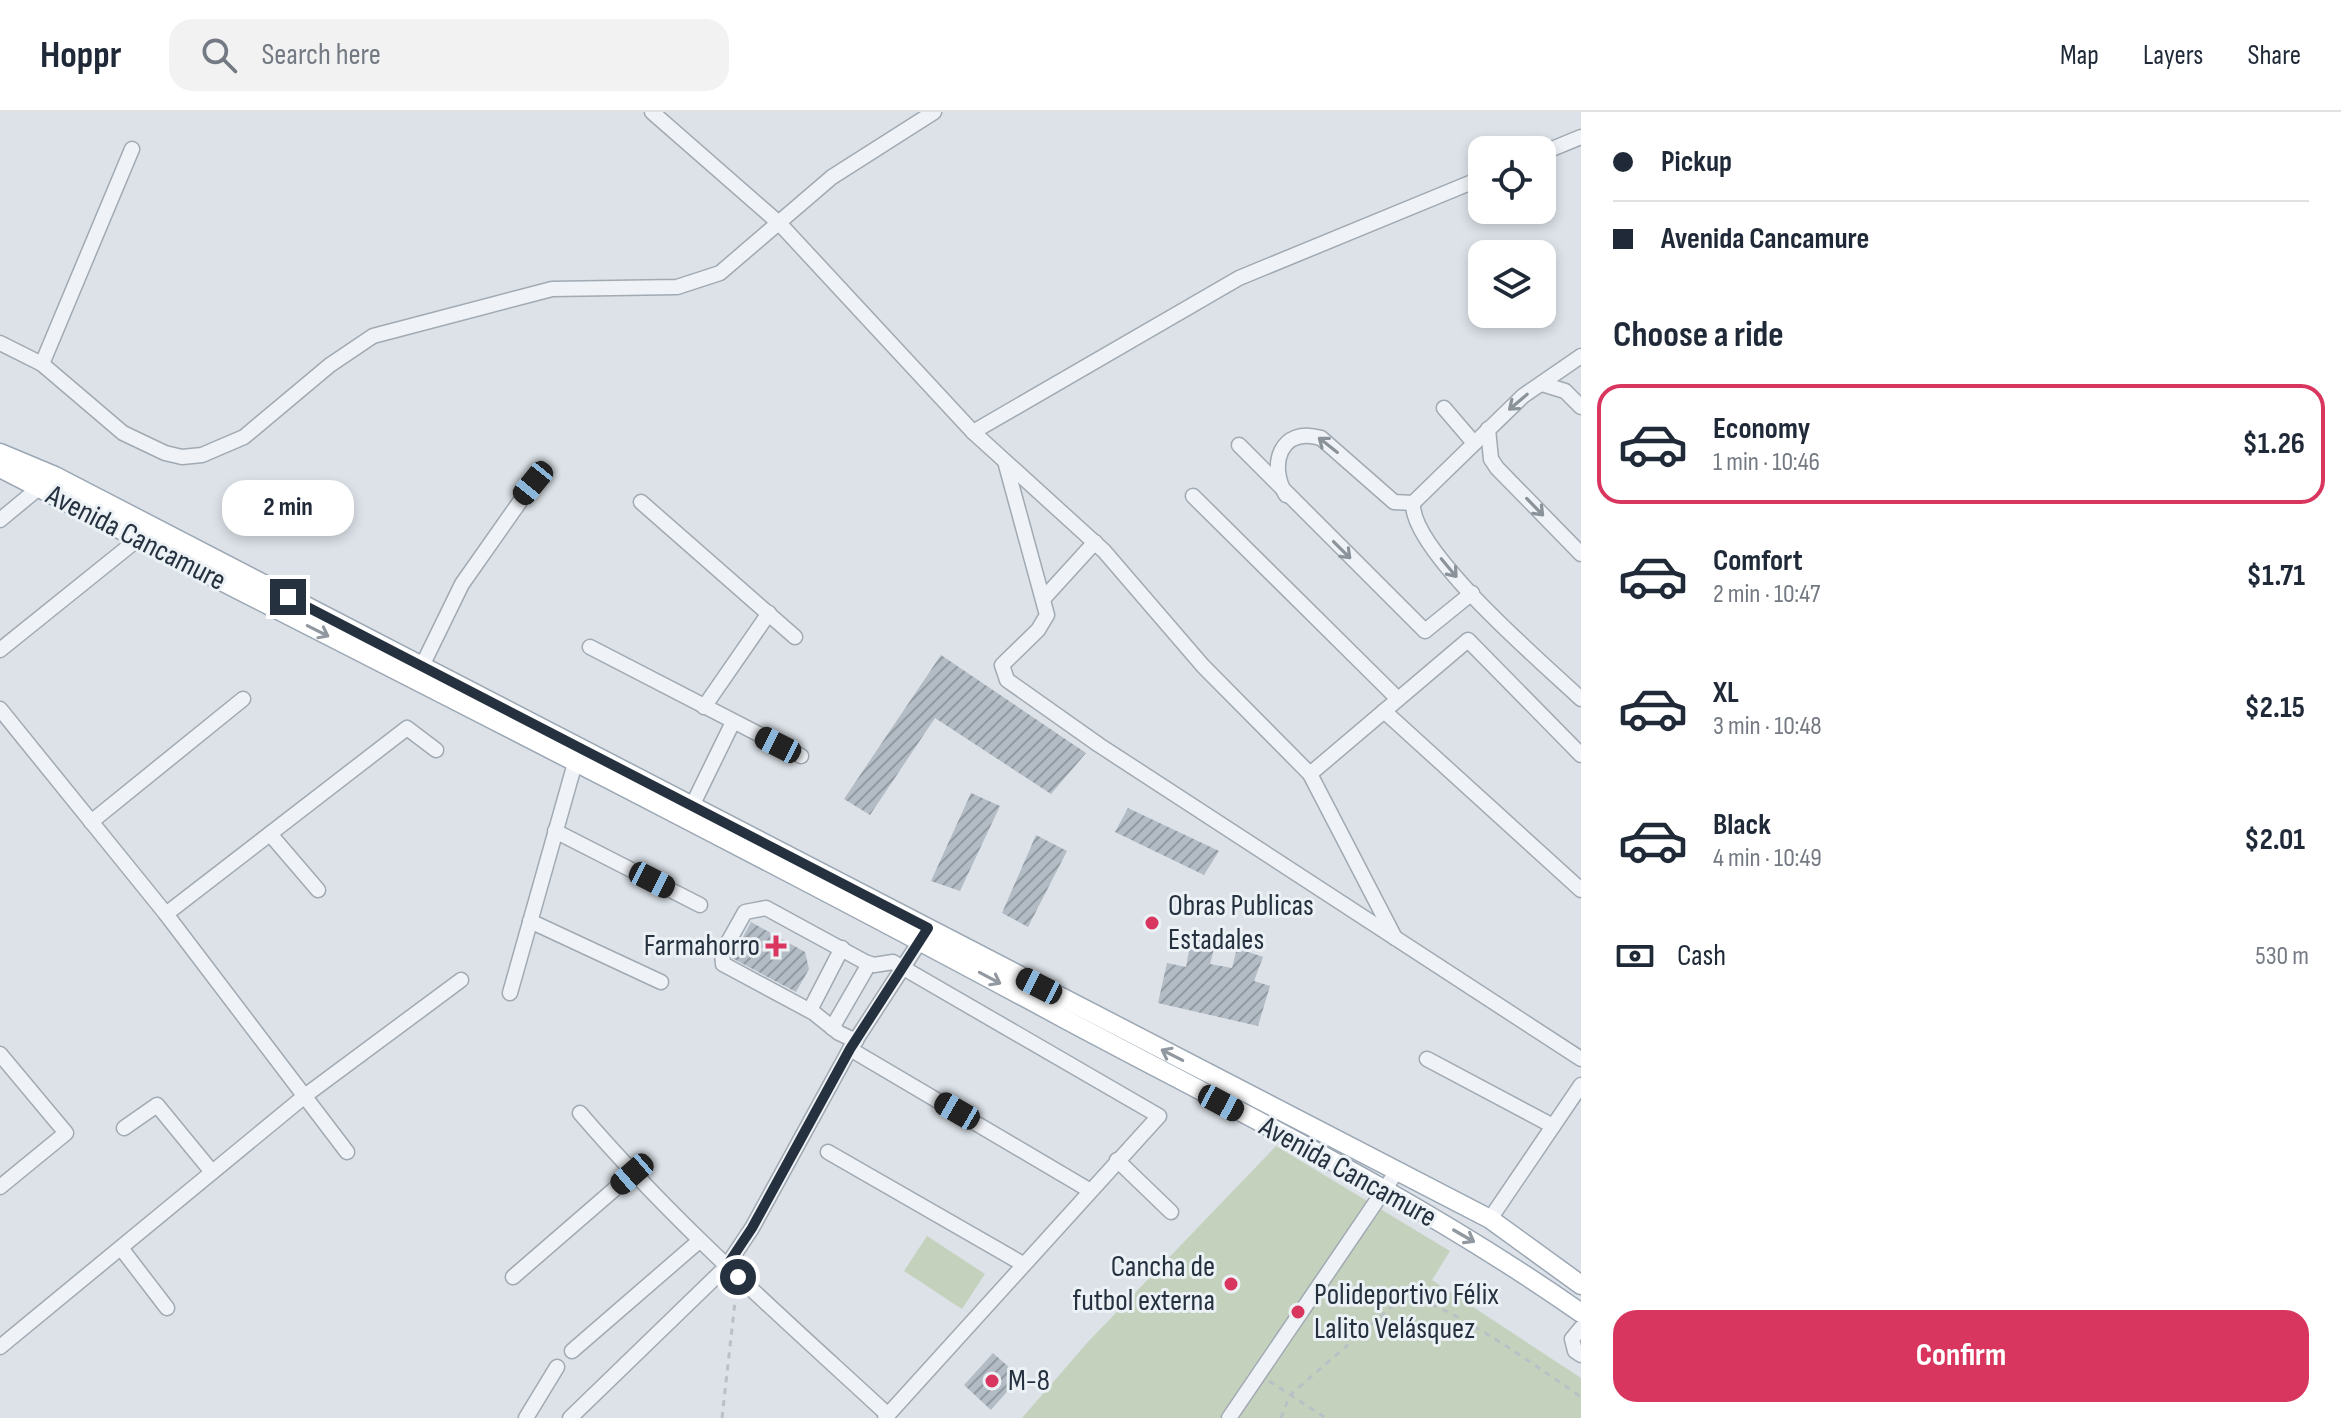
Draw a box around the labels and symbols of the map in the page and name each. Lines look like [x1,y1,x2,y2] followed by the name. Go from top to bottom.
[1508,393,1529,411] one-way arrow
[1318,437,1339,454] one-way arrow
[509,457,557,509] car
[39,477,232,599] street label: Avenida Cancamure
[222,481,354,537] callout: 2 min
[1526,497,1545,517] one-way arrow
[1332,540,1352,559] one-way arrow
[1440,557,1458,578] one-way arrow
[270,579,306,615] route end
[306,624,330,640] one-way arrow
[751,723,805,767] car
[625,858,679,902] car
[1168,888,1314,958] place label: Obras Publicas Estadales
[1143,914,1161,932] marker: Obras Publicas Estadales
[644,928,760,964] place label: Farmahorro
[767,937,785,955] marker: Farmahorro
[1012,964,1066,1008] car
[977,971,1001,986] one-way arrow
[1161,1046,1185,1062] one-way arrow
[1194,1081,1248,1125] car
[930,1089,984,1133] car
[1252,1108,1443,1235] street label: Avenida Cancamure
[606,1149,658,1199] car
[1452,1228,1475,1244] one-way arrow
[1073,1249,1215,1319] place label: Cancha de futbol externa
[720,1259,756,1295] route start
[1222,1275,1240,1293] marker: Cancha de futbol externa
[1314,1277,1499,1347] place label: Polideportivo Félix Lalito Velásquez
[1289,1303,1307,1321] marker: Polideportivo Félix Lalito Velásquez
[1008,1363,1050,1399] place label: M-8
[983,1372,1001,1390] marker: M-8

